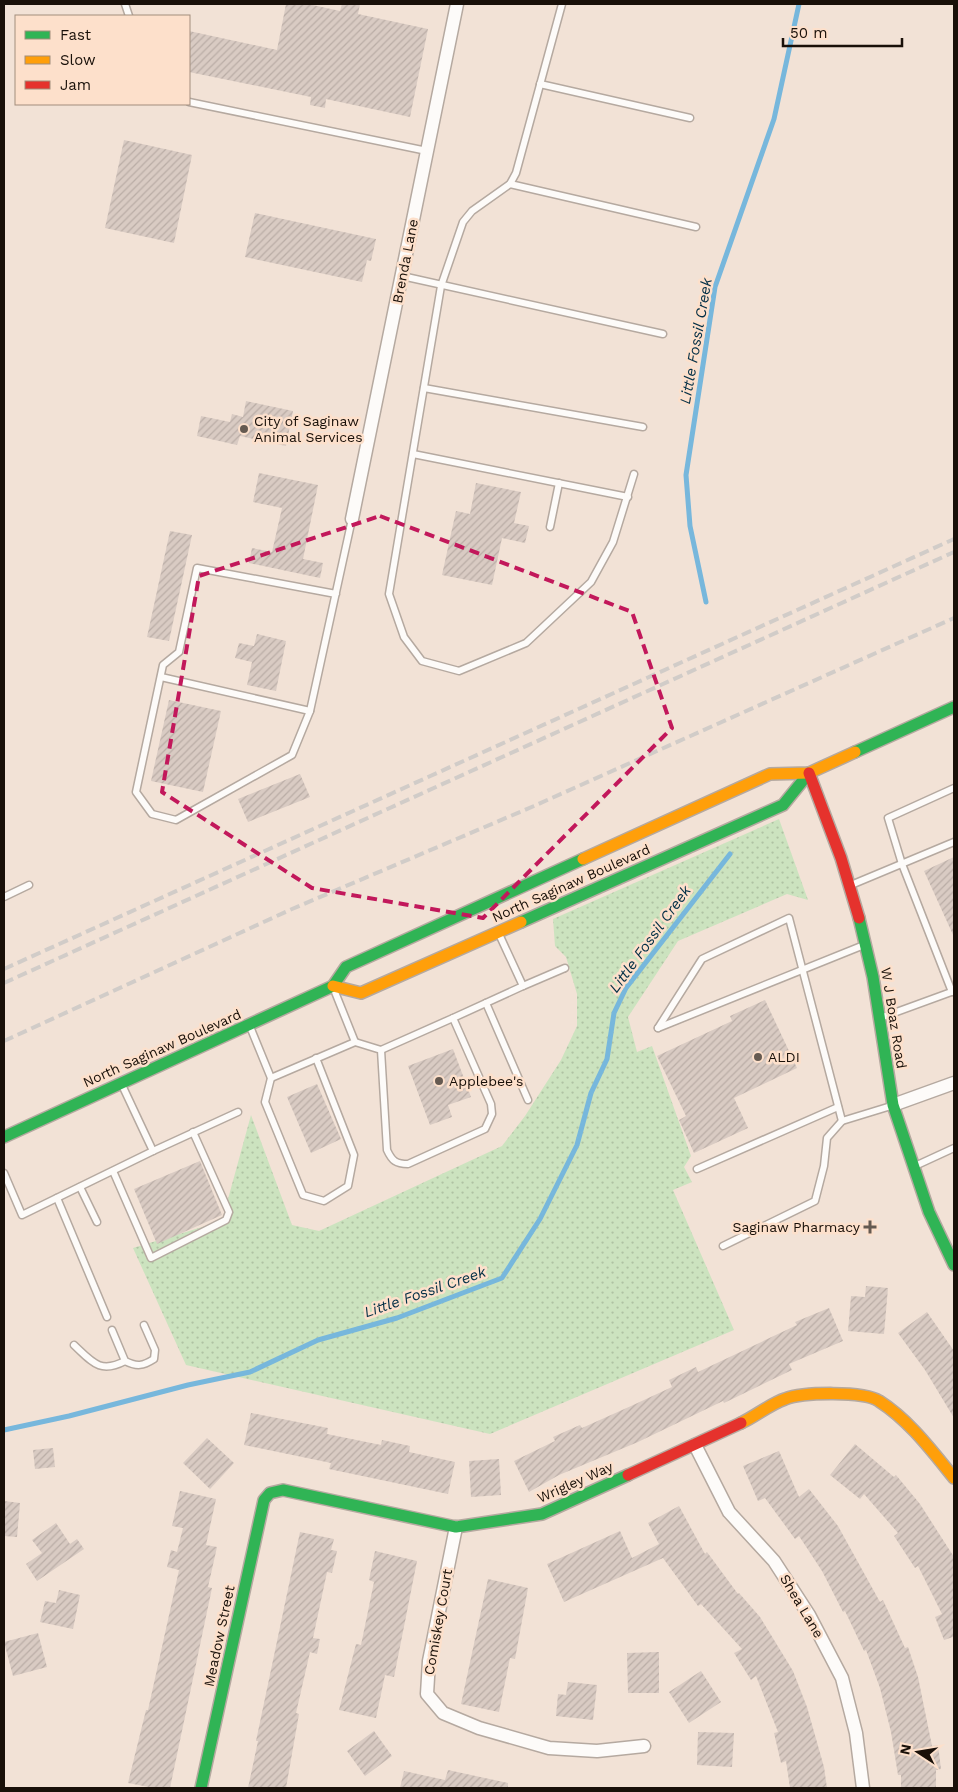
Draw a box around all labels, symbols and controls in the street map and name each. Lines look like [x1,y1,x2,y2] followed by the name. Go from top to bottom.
[15,15,190,105] legend
[783,15,902,47] scale bar
[790,24,827,42] text: 50 m
[60,26,92,44] text: Fast
[60,51,96,69] text: Slow
[60,76,91,94] text: Jam
[389,217,421,305] street label: Brenda Lane
[676,276,716,406] water label: Little Fossil Creek
[254,413,363,445] place label: City of Saginaw Animal Services
[238,423,250,435] marker: City of Saginaw Animal Services
[489,841,653,925] street label: North Saginaw Boulevard
[605,881,695,996] water label: Little Fossil Creek
[878,966,910,1070] street label: W J Boaz Road
[80,1006,244,1090] street label: North Saginaw Boulevard
[768,1049,800,1065] place label: ALDI
[752,1051,764,1063] marker: ALDI
[449,1073,523,1089] place label: Applebee's
[433,1075,445,1087] marker: Applebee's
[733,1219,861,1235] place label: Saginaw Pharmacy
[864,1221,876,1233] marker: Saginaw Pharmacy
[362,1262,489,1321] water label: Little Fossil Creek
[535,1458,616,1506] street label: Wrigley Way
[421,1568,455,1676] street label: Comiskey Court
[777,1571,827,1641] street label: Shea Lane
[200,1584,238,1688] street label: Meadow Street
[893,1727,943,1777] north arrow
[896,1743,914,1756] text: N

